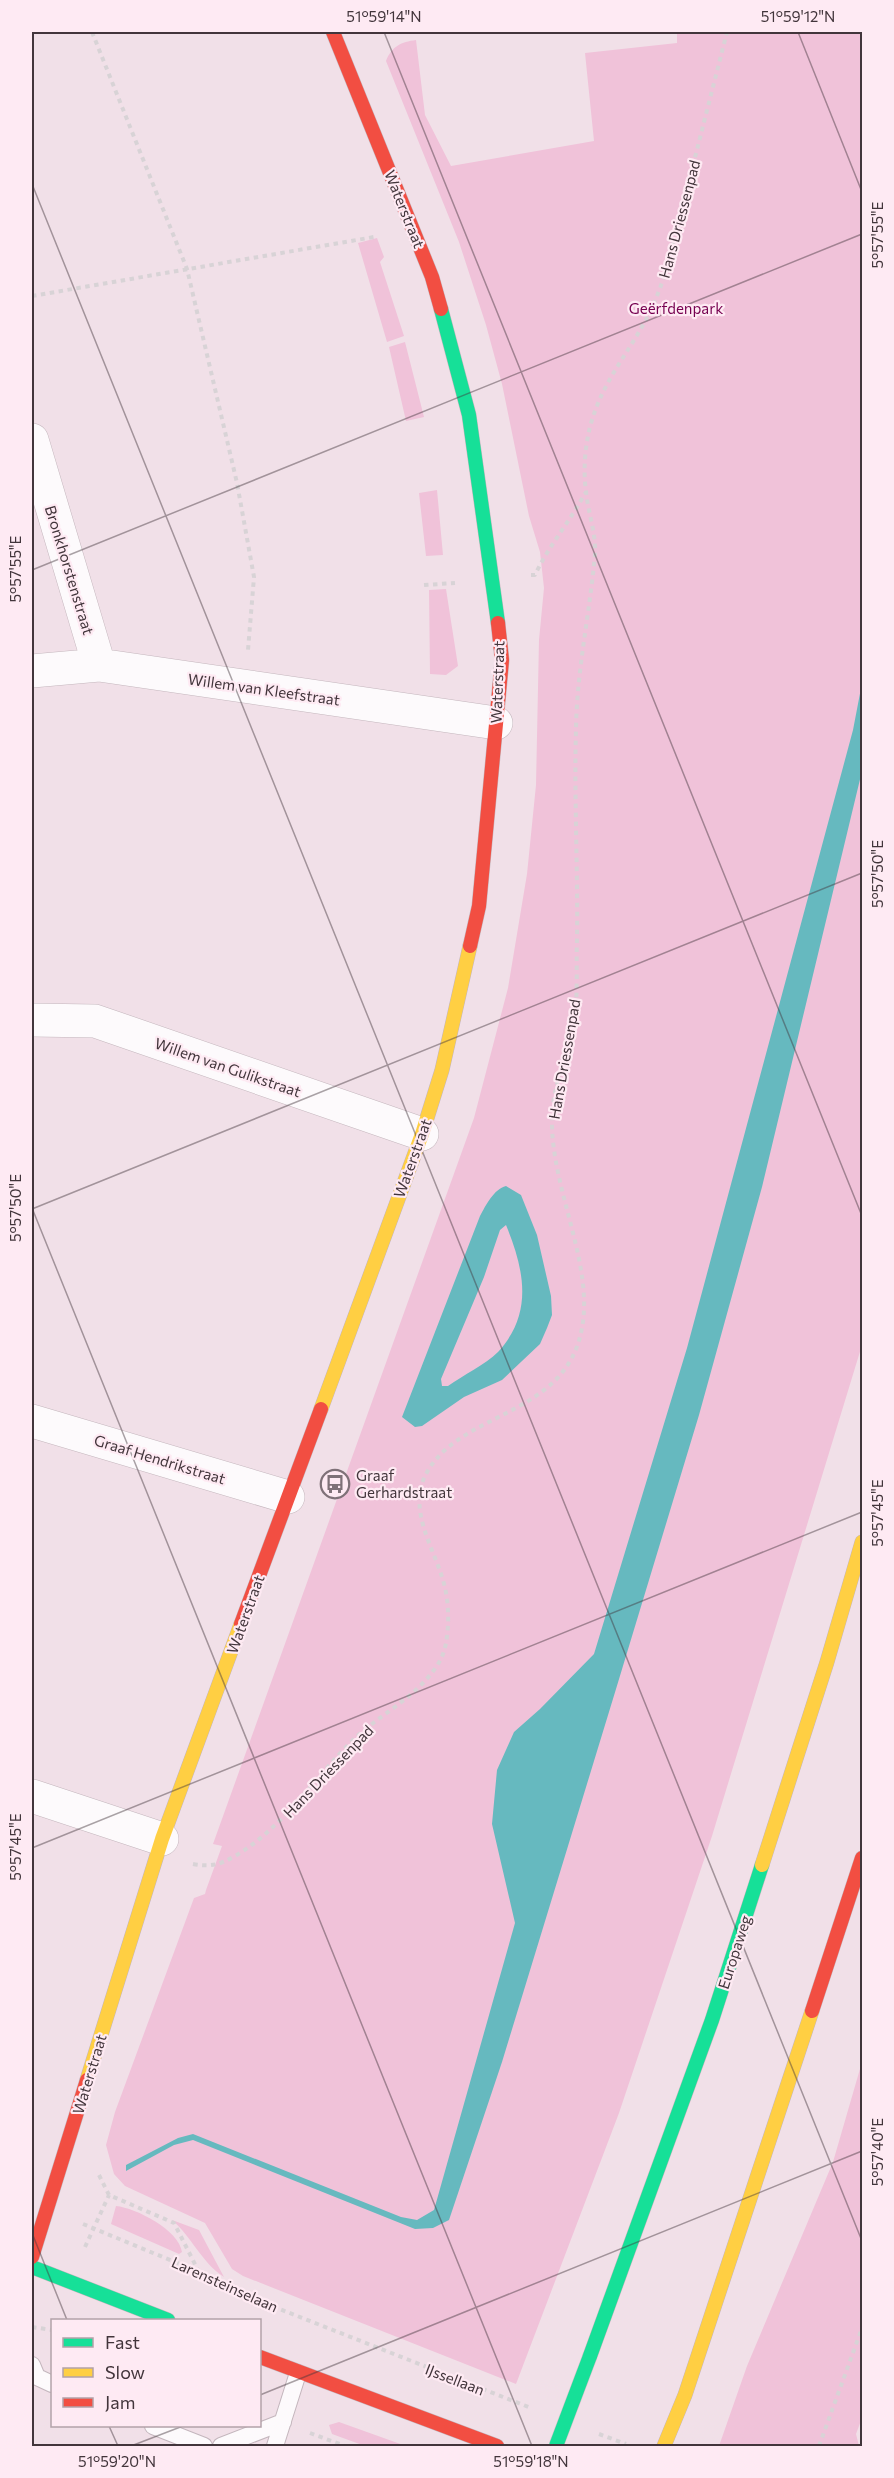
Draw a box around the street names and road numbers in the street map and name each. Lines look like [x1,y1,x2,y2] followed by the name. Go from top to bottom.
[655,158,703,280] street label: Hans Driessenpad
[381,167,429,251] street label: Waterstraat
[42,503,98,637] street label: Bronkhorstenstraat
[487,640,507,724] street label: Waterstraat
[187,669,341,709] street label: Willem van Kleefstraat
[545,998,583,1120] street label: Hans Driessenpad
[153,1034,303,1100] street label: Willem van Gulikstraat
[389,1116,435,1200] street label: Waterstraat
[92,1430,228,1488] street label: Graaf Hendrikstraat
[222,1572,268,1656] street label: Waterstraat
[279,1721,377,1821] street label: Hans Driessenpad
[714,1913,754,1991] street label: Europaweg
[68,2032,110,2116] street label: Waterstraat
[169,2252,281,2316] street label: Larensteinselaan
[423,2359,487,2399] street label: IJssellaan

